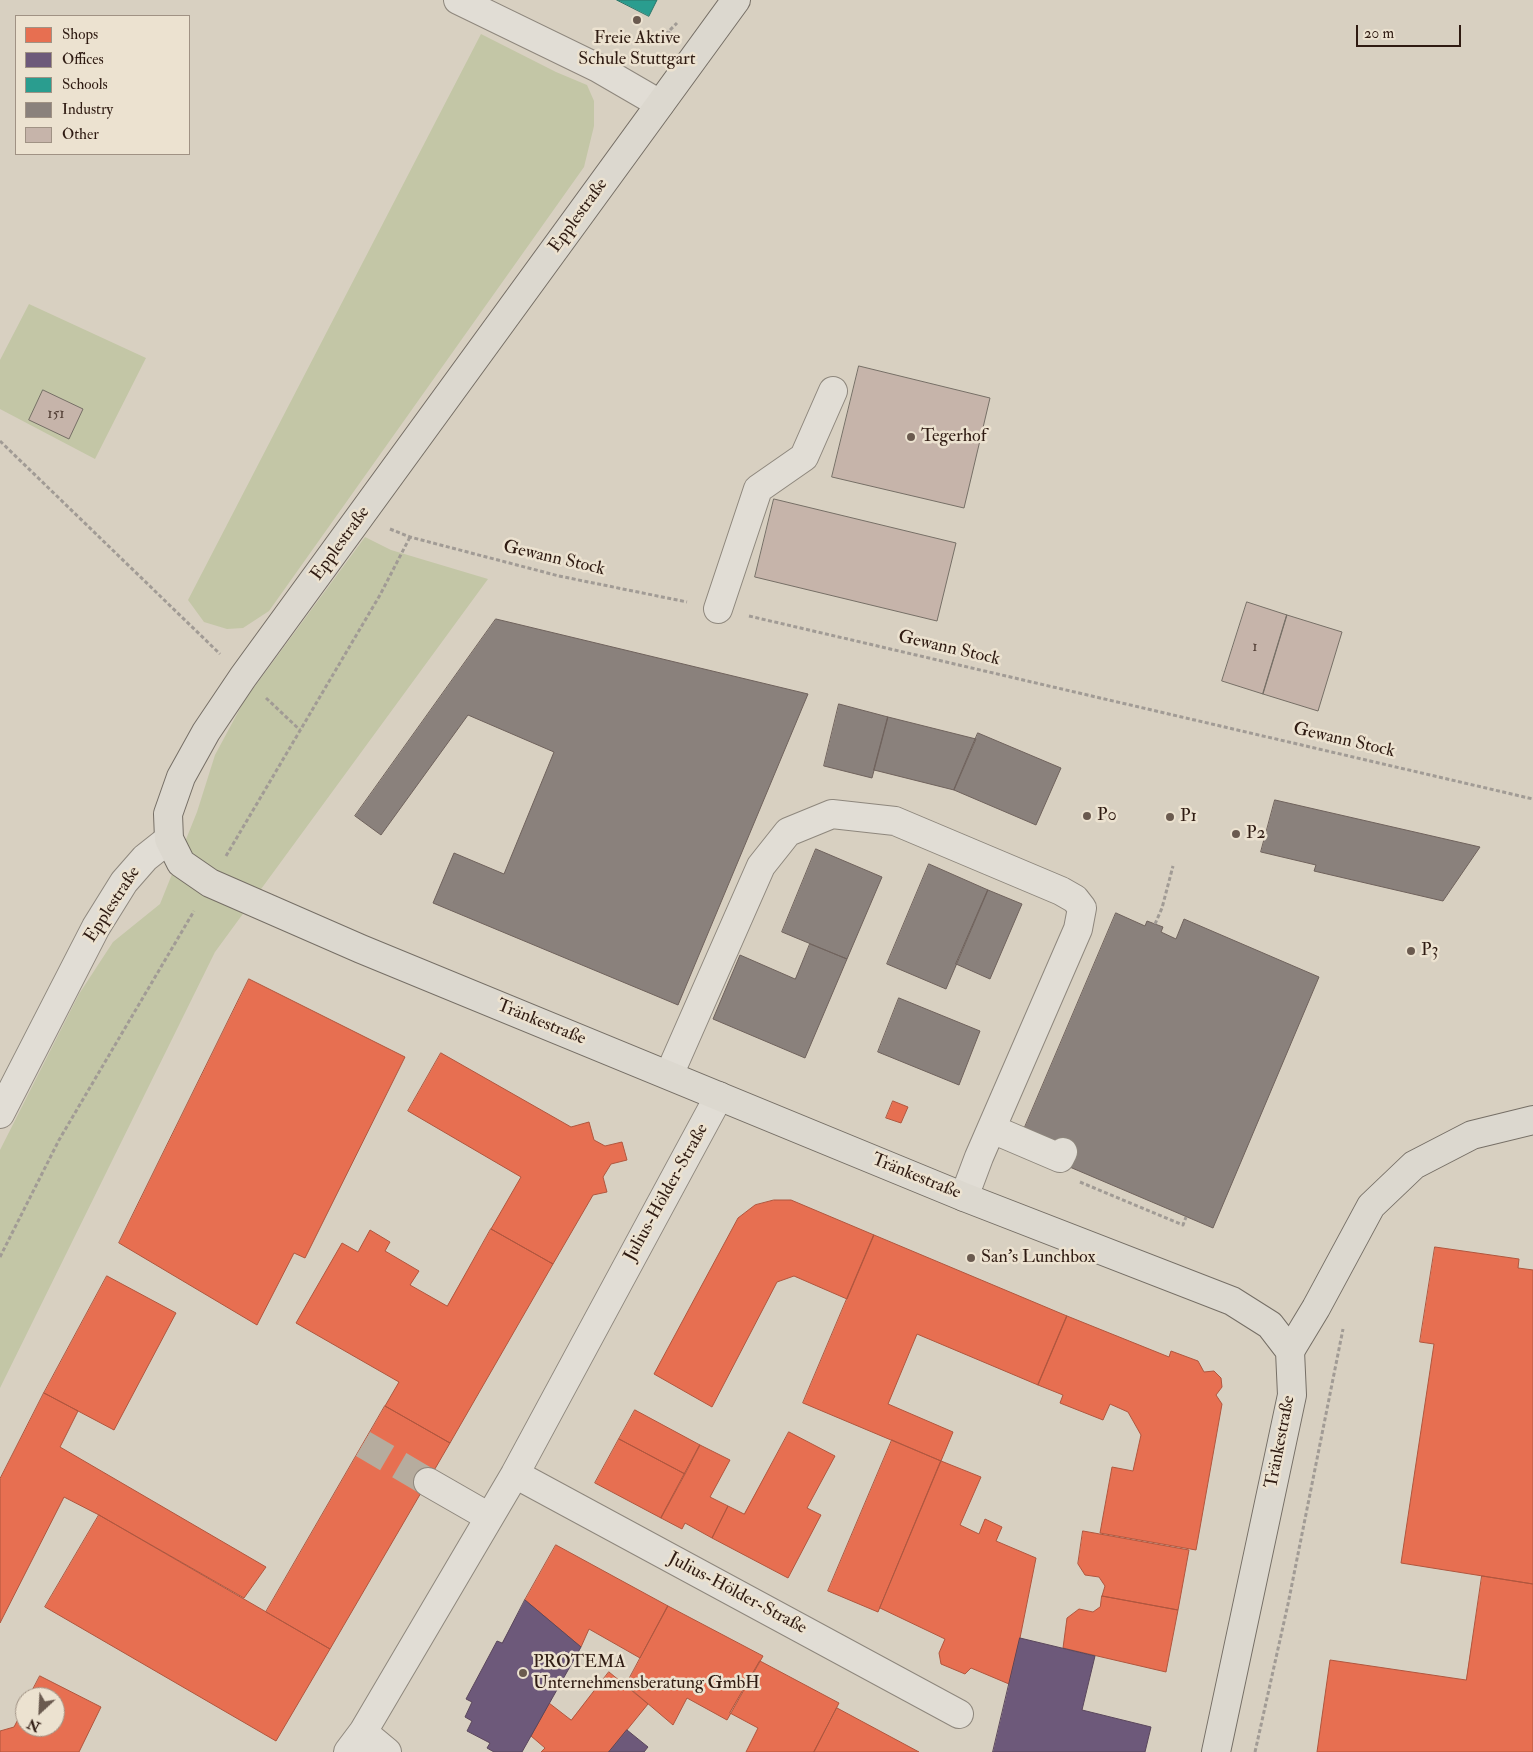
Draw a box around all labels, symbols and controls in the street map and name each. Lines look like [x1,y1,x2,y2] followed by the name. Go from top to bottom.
[631,14,643,26] marker: Freie Aktive Schule Stuttgart
[15,15,190,155] legend
[1358,15,1463,47] scale bar
[1364,24,1394,43] text: 20 m
[62,25,98,44] text: Shops
[578,28,696,70] place label: Freie Aktive Schule Stuttgart
[62,50,104,69] text: Offices
[62,75,108,94] text: Schools
[62,100,113,119] text: Industry
[62,125,99,144] text: Other
[545,175,613,257] street label: Epplestraße
[47,406,65,424] house number: 151
[921,426,987,448] place label: Tegerhof
[905,431,917,443] marker: Tegerhof
[307,503,375,585] street label: Epplestraße
[501,537,607,581] street label: Gewann Stock
[896,627,1002,671] street label: Gewann Stock
[1252,639,1258,657] house number: 1
[1291,719,1397,763] street label: Gewann Stock
[1097,805,1117,827] place label: P0
[1180,806,1197,828] place label: P1
[1081,810,1093,822] marker: P0
[1164,811,1176,823] marker: P1
[1246,823,1266,845] place label: P2
[1230,828,1242,840] marker: P2
[80,863,146,947] street label: Epplestraße
[1421,940,1438,962] place label: P3
[1405,945,1417,957] marker: P3
[493,995,589,1051] street label: Tränkestraße
[620,1120,714,1266] street label: Julius-Hölder-Straße
[868,1149,964,1205] street label: Tränkestraße
[981,1247,1095,1269] place label: San's Lunchbox
[965,1252,977,1264] marker: San's Lunchbox
[1261,1394,1301,1490] street label: Tränkestraße
[664,1548,810,1640] street label: Julius-Hölder-Straße
[533,1652,760,1695] place label: PROTEMA Unternehmensberatung GmbH
[517,1667,529,1679] marker: PROTEMA Unternehmensberatung GmbH
[15,1687,65,1737] north arrow
[25,1715,43,1735] text: N

